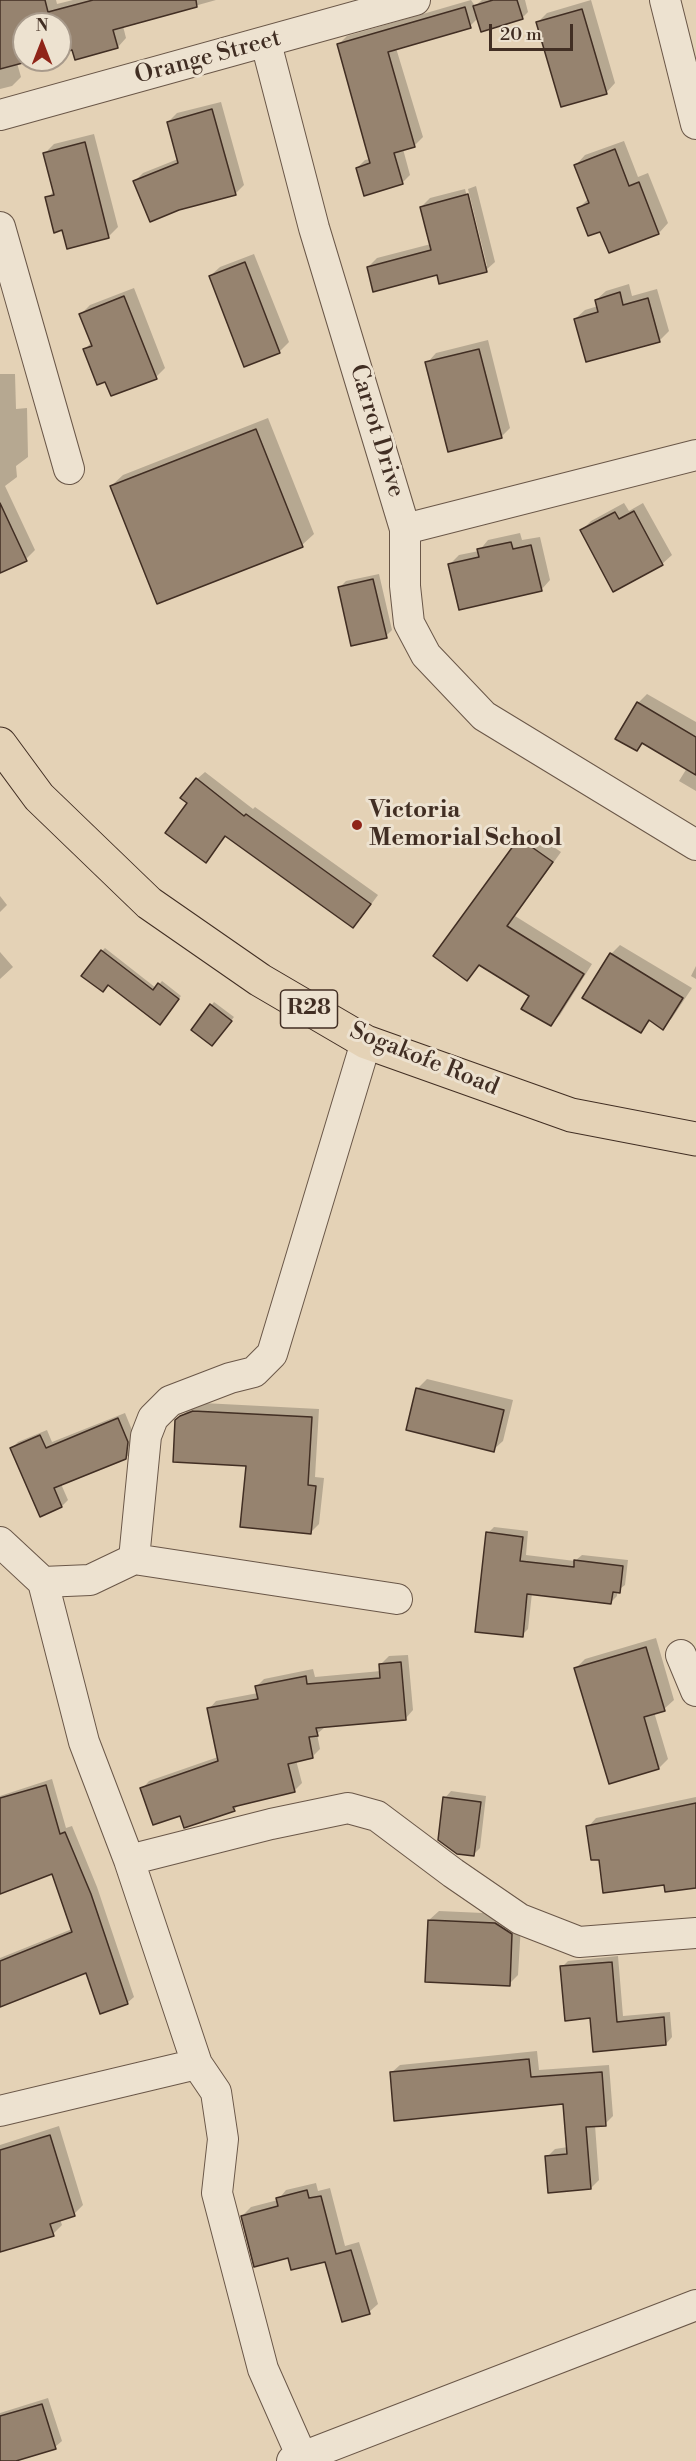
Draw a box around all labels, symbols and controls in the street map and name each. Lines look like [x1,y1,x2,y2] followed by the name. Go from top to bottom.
[12,12,72,72] north arrow
[492,12,576,50] scale bar
[36,16,48,36] text: N
[500,23,542,46] text: 20 m
[132,25,284,91] street label: Orange Street
[342,361,410,501] street label: Carrot Drive
[369,797,562,853] place label: Victoria Memorial School
[350,818,364,832] marker: Victoria Memorial School
[280,990,338,1028] road number: R28
[345,1017,503,1103] street label: Sogakofe Road

